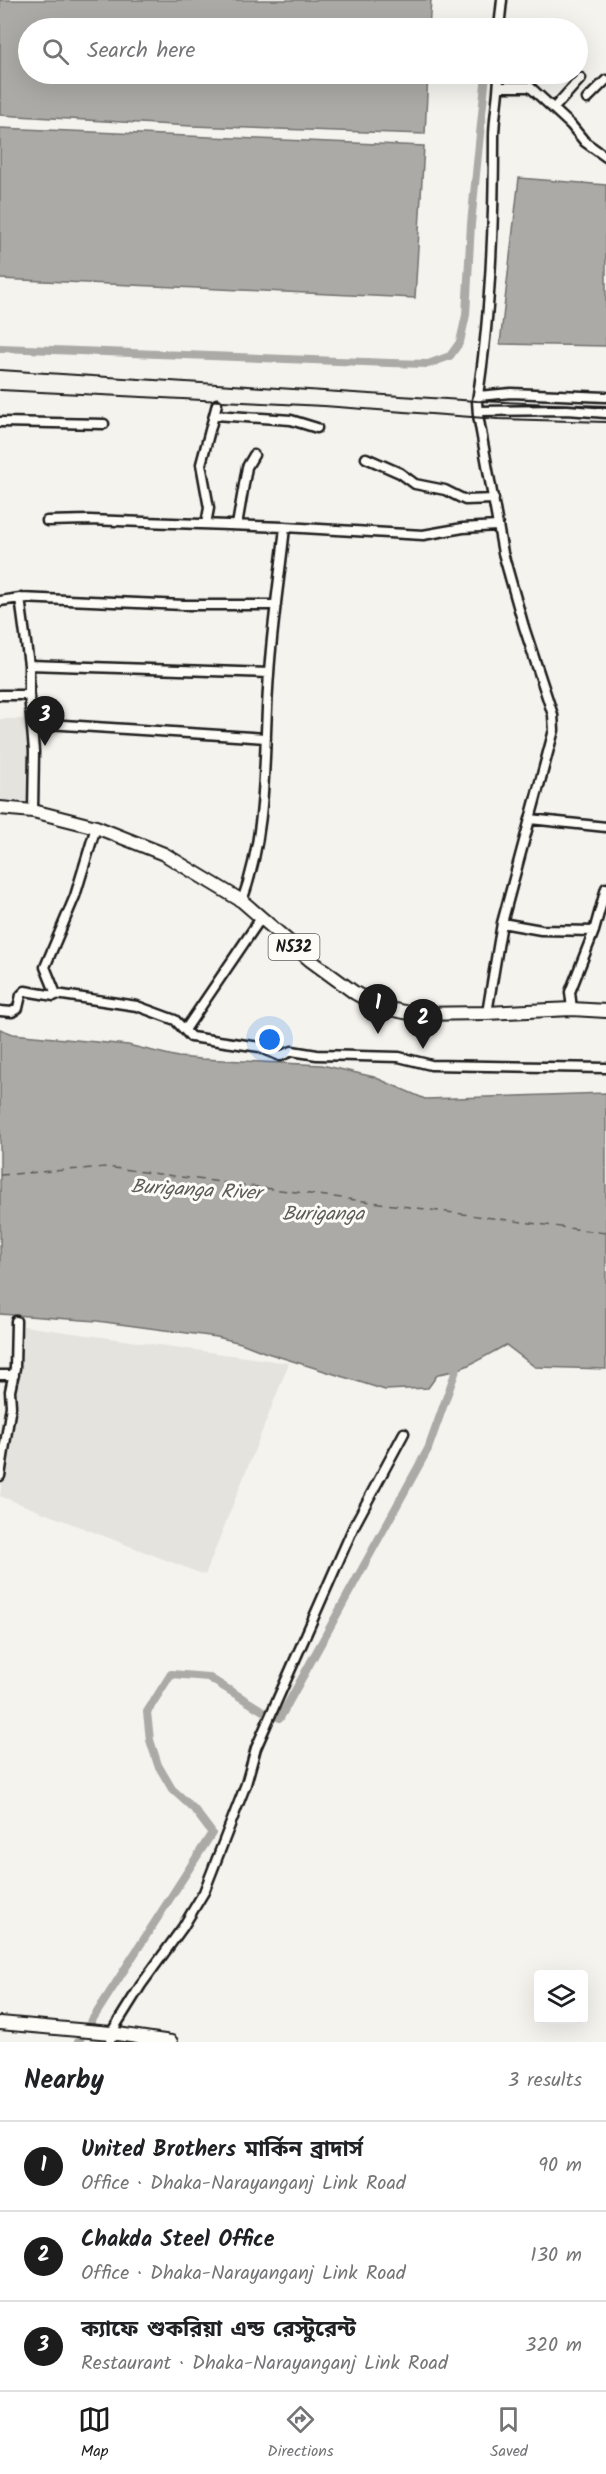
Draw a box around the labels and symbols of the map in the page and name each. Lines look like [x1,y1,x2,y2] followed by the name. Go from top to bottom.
[26,696,64,746] pin: 3
[268,934,320,960] road number: N532
[358,984,398,1034] pin: 1
[404,1000,442,1049] pin: 2
[255,1025,284,1054] your location
[130,1172,266,1211] water label: Buriganga River
[282,1199,366,1231] water label: Buriganga

